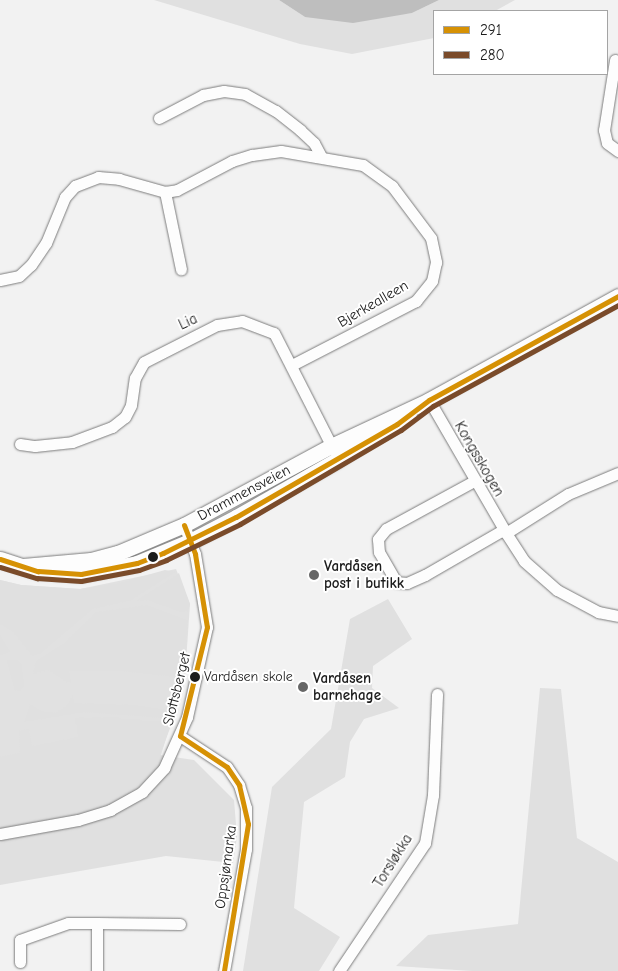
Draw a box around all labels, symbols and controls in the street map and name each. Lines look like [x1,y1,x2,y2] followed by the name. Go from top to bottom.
[433,10,608,75] legend
[480,21,502,39] text: 291
[480,46,505,64] text: 280
[335,277,411,331] street label: Bjerkealleen
[176,310,200,334] street label: Lia
[450,418,508,500] street label: Kongsskogen
[195,461,293,525] street label: Drammensveien
[148,552,158,562] unlabelled marker
[324,557,404,592] place label: Vardåsen post i butikk
[308,569,320,581] marker: Vardåsen post i butikk
[159,650,195,728] street label: Slottsberget
[204,669,293,685] place label: Vardåsen skole
[313,669,381,704] place label: Vardåsen barnehage
[190,672,200,682] marker: Vardåsen skole
[297,681,309,693] marker: Vardåsen barnehage
[211,824,241,910] street label: Oppsjømarka
[370,831,416,891] street label: Torsløkka

